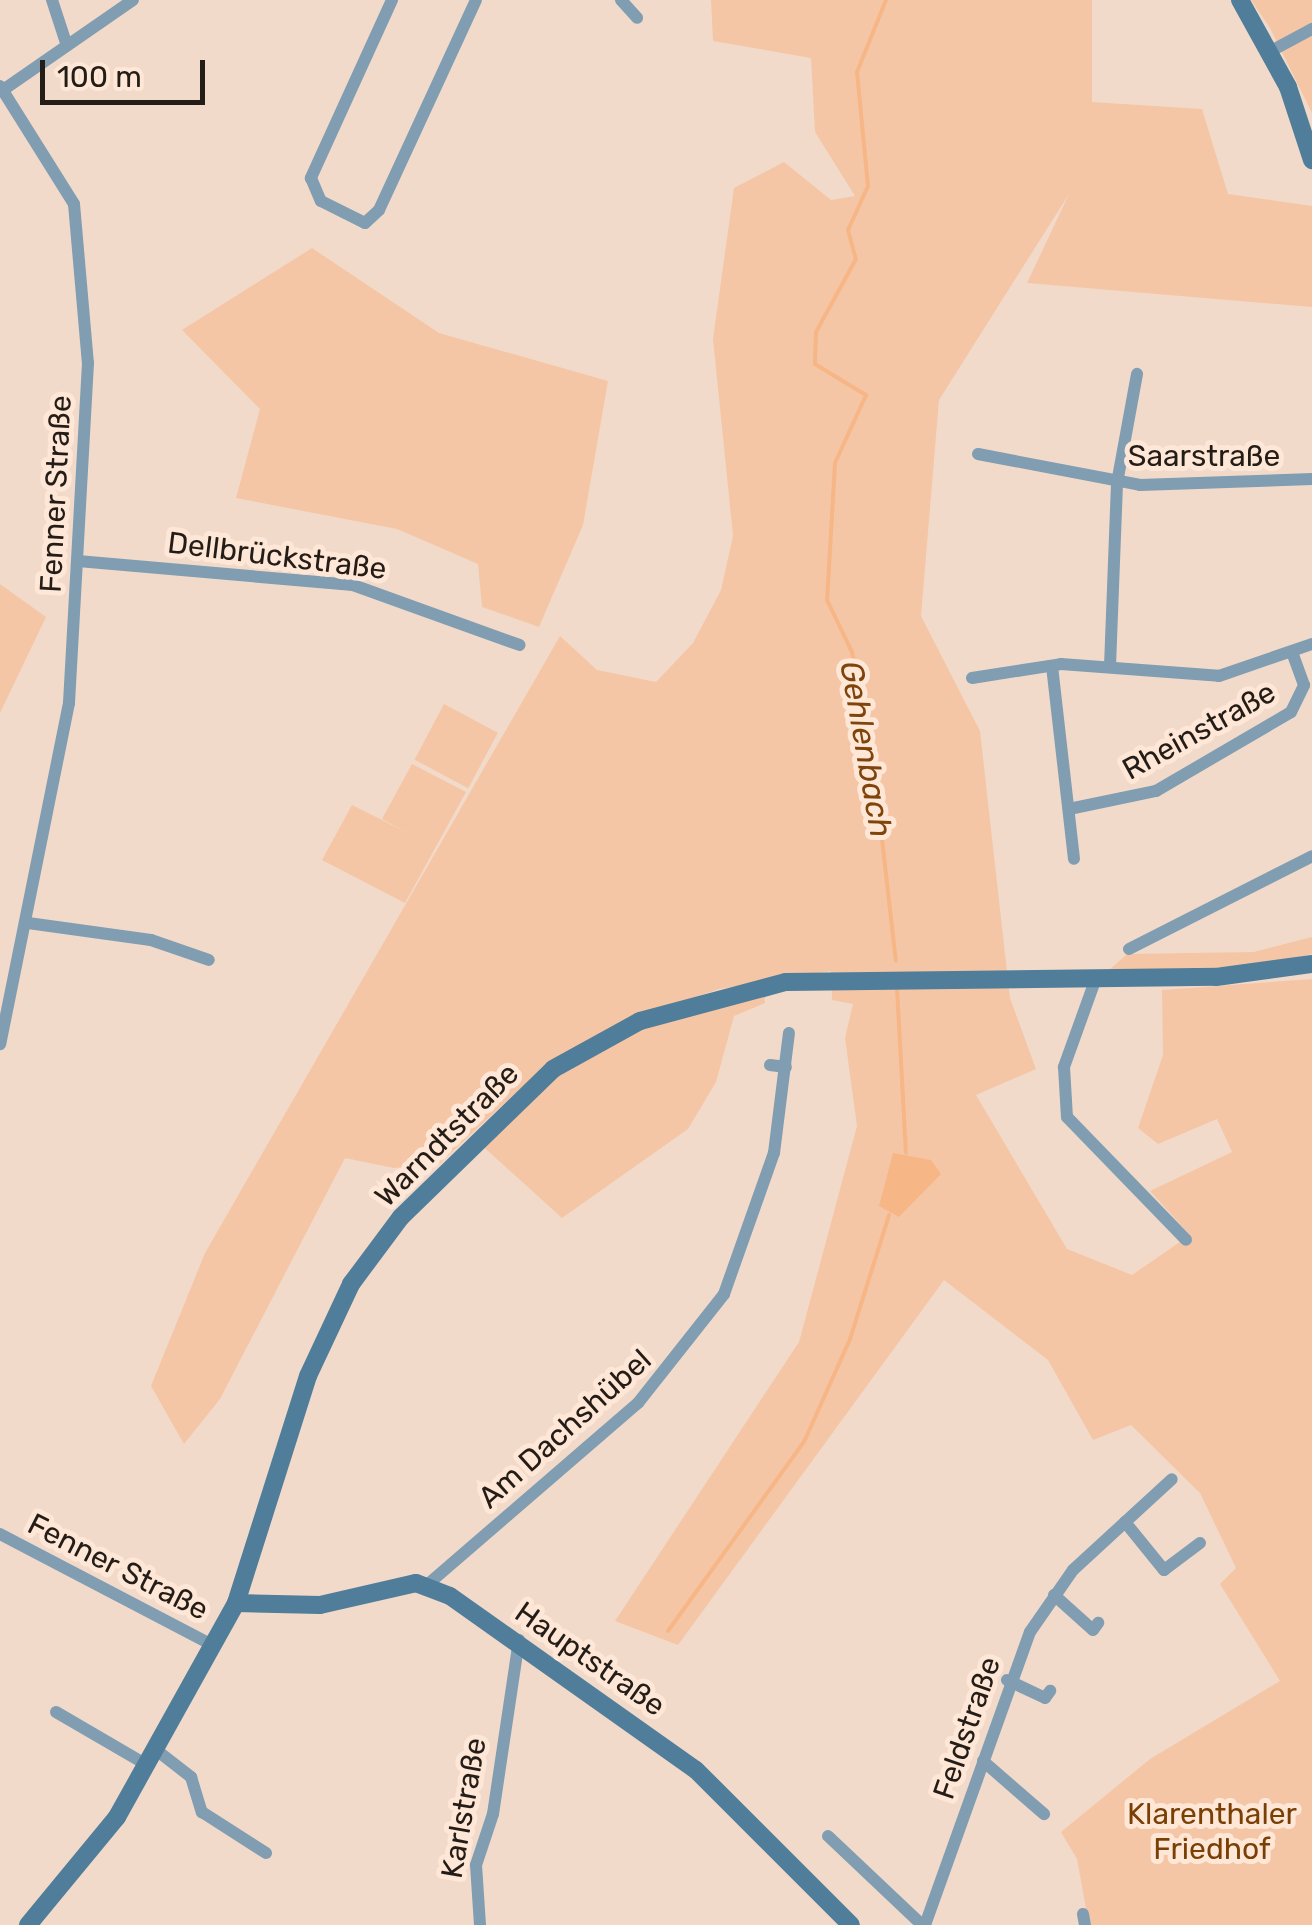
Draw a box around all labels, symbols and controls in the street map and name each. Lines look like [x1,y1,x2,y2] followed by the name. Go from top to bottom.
[45,40,210,102] scale bar
[57,59,142,95] text: 100 m
[33,394,79,594] street label: Fenner Straße
[1128,438,1280,474] street label: Saarstraße
[165,525,389,587] street label: Dellbrückstraße
[832,657,900,841] water label: Gehlenbach
[1116,674,1282,788] street label: Rheinstraße
[368,1056,526,1214] street label: Warndtstraße
[471,1342,659,1516] street label: Am Dachshübel
[21,1506,215,1628] street label: Fenner Straße
[508,1594,672,1724] street label: Hauptstraße
[926,1652,1008,1804] street label: Feldstraße
[434,1735,494,1881] street label: Karlstraße
[1127,1796,1297,1866] park label: Klarenthaler Friedhof

